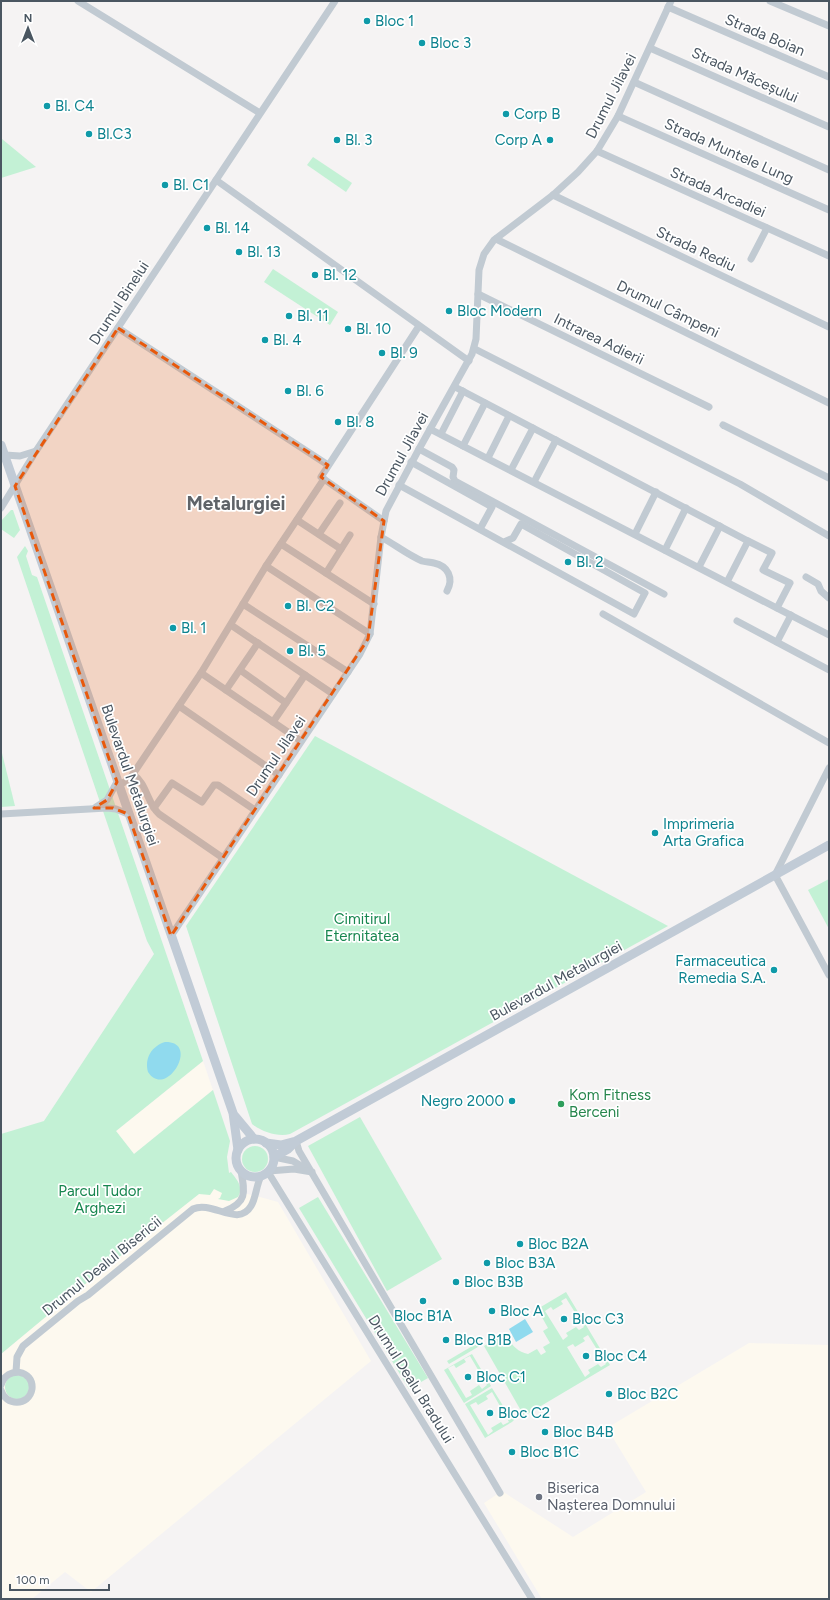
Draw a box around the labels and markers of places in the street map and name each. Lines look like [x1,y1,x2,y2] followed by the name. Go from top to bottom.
[375,12,414,30] place label: Bloc 1
[362,16,372,26] marker: Bloc 1
[430,34,471,52] place label: Bloc 3
[417,38,427,48] marker: Bloc 3
[55,97,94,115] place label: Bl. C4
[42,101,52,111] marker: Bl. C4
[514,105,560,123] place label: Corp B
[501,109,511,119] marker: Corp B
[97,125,132,143] place label: Bl.C3
[84,129,94,139] marker: Bl.C3
[345,131,372,149] place label: Bl. 3
[495,131,542,149] place label: Corp A
[332,135,342,145] marker: Bl. 3
[545,135,555,145] marker: Corp A
[173,176,209,194] place label: Bl. C1
[160,180,170,190] marker: Bl. C1
[215,219,250,237] place label: Bl. 14
[202,223,212,233] marker: Bl. 14
[247,243,281,261] place label: Bl. 13
[234,247,244,257] marker: Bl. 13
[323,266,357,284] place label: Bl. 12
[310,270,320,280] marker: Bl. 12
[457,302,542,320] place label: Bloc Modern
[444,306,454,316] marker: Bloc Modern
[297,307,329,325] place label: Bl. 11
[284,311,294,321] marker: Bl. 11
[356,320,391,338] place label: Bl. 10
[343,324,353,334] marker: Bl. 10
[273,331,302,349] place label: Bl. 4
[260,335,270,345] marker: Bl. 4
[390,344,418,362] place label: Bl. 9
[377,348,387,358] marker: Bl. 9
[296,382,324,400] place label: Bl. 6
[283,386,293,396] marker: Bl. 6
[346,413,375,431] place label: Bl. 8
[333,417,343,427] marker: Bl. 8
[576,553,604,571] place label: Bl. 2
[563,557,573,567] marker: Bl. 2
[296,597,335,615] place label: Bl. C2
[283,601,293,611] marker: Bl. C2
[181,619,207,637] place label: Bl. 1
[168,623,178,633] marker: Bl. 1
[298,642,326,660] place label: Bl. 5
[285,646,295,656] marker: Bl. 5
[663,815,744,850] place label: Imprimeria Arta Grafica
[650,828,660,838] marker: Imprimeria Arta Grafica
[675,952,766,987] place label: Farmaceutica Remedia S.A.
[769,965,779,975] marker: Farmaceutica Remedia S.A.
[569,1086,651,1121] place label: Kom Fitness Berceni
[421,1092,504,1110] place label: Negro 2000
[507,1096,517,1106] marker: Negro 2000
[556,1099,566,1109] marker: Kom Fitness Berceni
[528,1235,589,1253] place label: Bloc B2A
[515,1239,525,1249] marker: Bloc B2A
[495,1254,555,1272] place label: Bloc B3A
[482,1258,492,1268] marker: Bloc B3A
[464,1273,523,1291] place label: Bloc B3B
[451,1277,461,1287] marker: Bloc B3B
[418,1296,428,1306] marker: Bloc B1A
[500,1302,543,1320] place label: Bloc A
[487,1306,497,1316] marker: Bloc A
[394,1307,452,1325] place label: Bloc B1A
[572,1310,624,1328] place label: Bloc C3
[559,1314,569,1324] marker: Bloc C3
[454,1331,512,1349] place label: Bloc B1B
[441,1335,451,1345] marker: Bloc B1B
[594,1347,647,1365] place label: Bloc C4
[581,1351,591,1361] marker: Bloc C4
[476,1368,526,1386] place label: Bloc C1
[463,1372,473,1382] marker: Bloc C1
[617,1385,679,1403] place label: Bloc B2C
[604,1389,614,1399] marker: Bloc B2C
[498,1404,550,1422] place label: Bloc C2
[485,1408,495,1418] marker: Bloc C2
[553,1423,614,1441] place label: Bloc B4B
[540,1427,550,1437] marker: Bloc B4B
[520,1443,579,1461] place label: Bloc B1C
[507,1447,517,1457] marker: Bloc B1C
[547,1479,675,1514] place label: Biserica Nașterea Domnului
[534,1492,544,1502] marker: Biserica Nașterea Domnului

